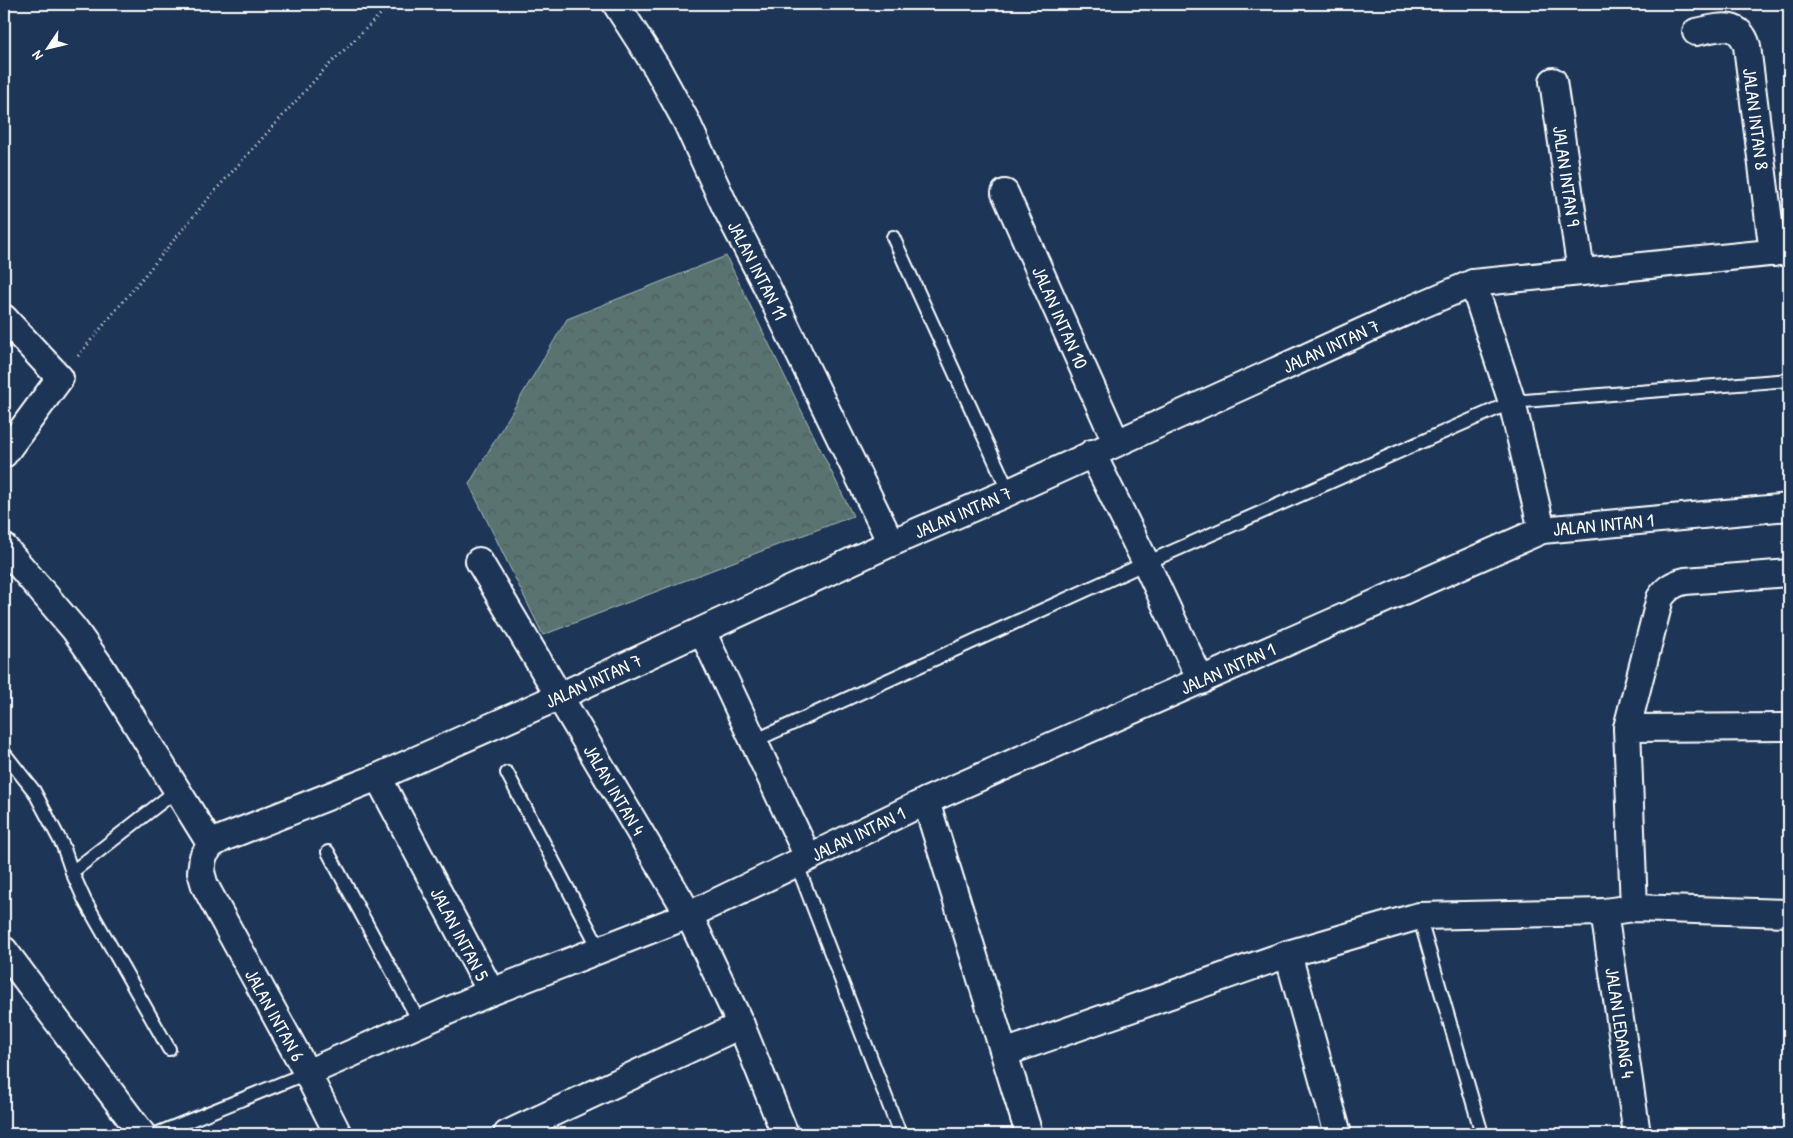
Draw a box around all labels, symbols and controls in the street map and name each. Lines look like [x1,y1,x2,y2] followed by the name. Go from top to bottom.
[22,22,72,72] north arrow
[27,47,47,64] text: N
[1737,66,1775,171] street label: JALAN INTAN 8
[1547,124,1587,228] street label: JALAN INTAN 9
[722,216,794,324] street label: JALAN INTAN 11
[1026,262,1095,373] street label: JALAN INTAN 10
[1278,313,1384,379] street label: JALAN INTAN 7
[910,479,1016,545] street label: JALAN INTAN 7
[1552,507,1655,542] street label: JALAN INTAN 1
[1176,636,1279,701] street label: JALAN INTAN 1
[541,647,646,714] street label: JALAN INTAN 7
[578,739,652,840] street label: JALAN INTAN 4
[807,800,909,867] street label: JALAN INTAN 1
[424,883,496,985] street label: JALAN INTAN 5
[239,964,311,1066] street label: JALAN INTAN 6
[1599,966,1642,1080] street label: JALAN LEDANG 4

